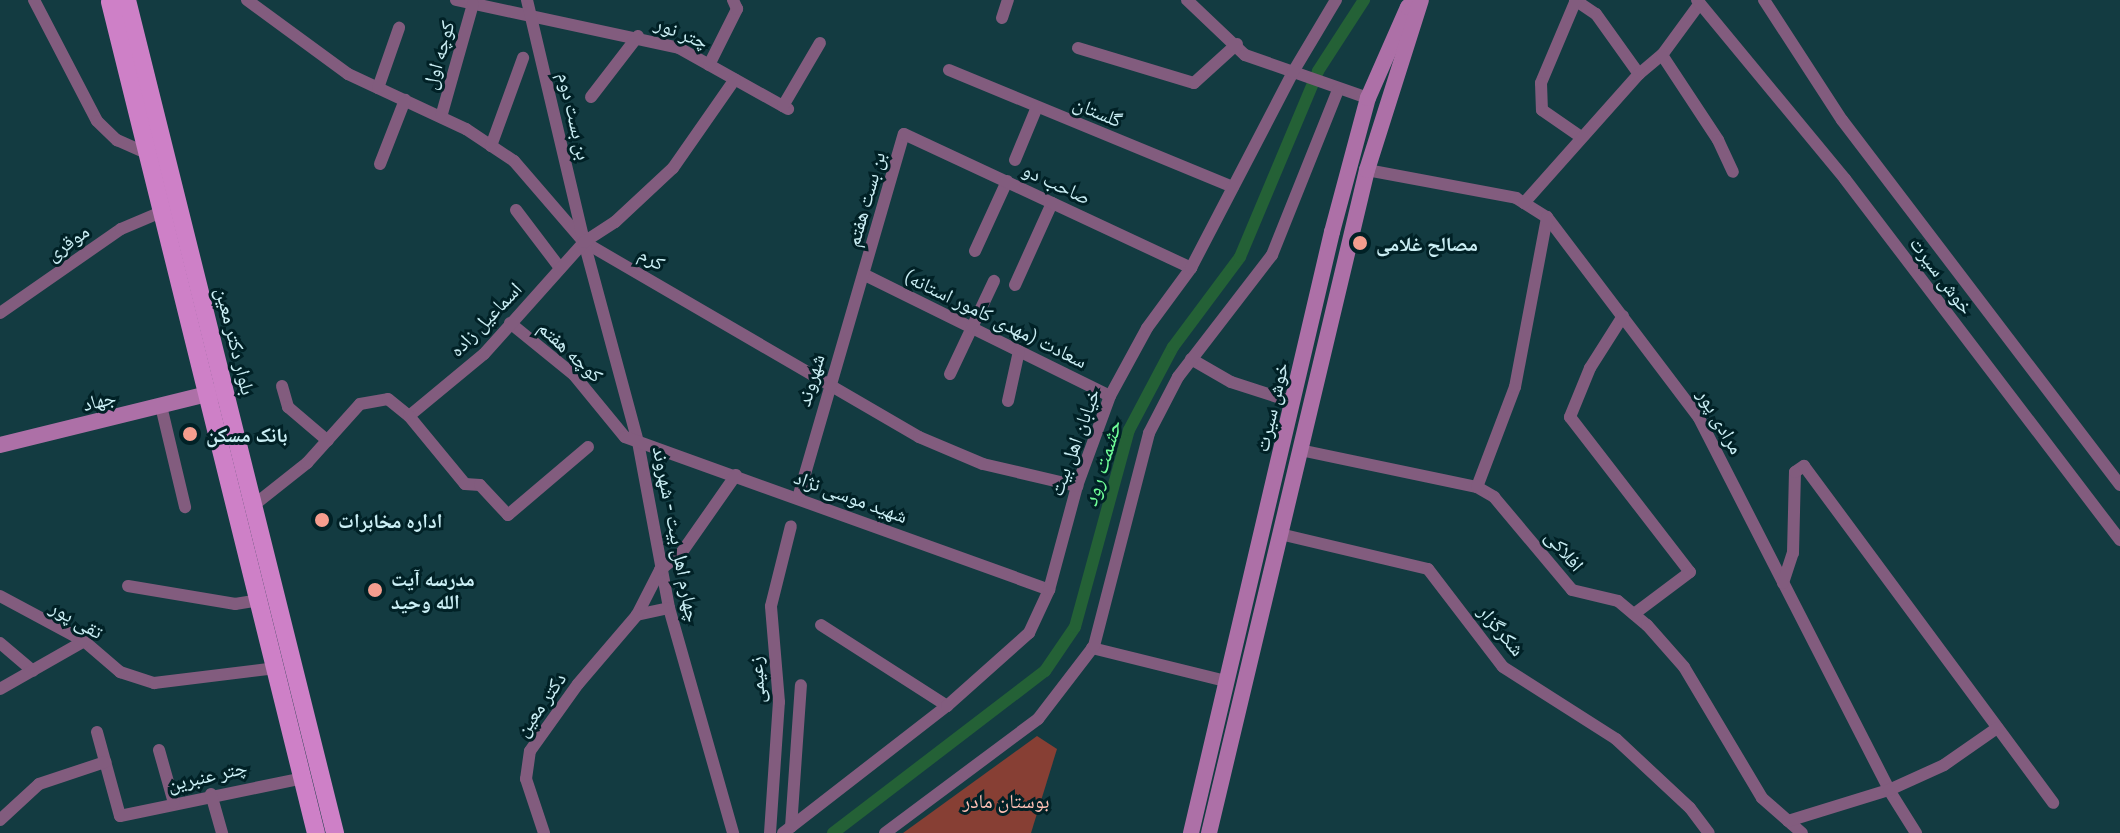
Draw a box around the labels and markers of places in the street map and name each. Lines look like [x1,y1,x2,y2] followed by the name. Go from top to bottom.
[1376,231,1478,255] place label: مصالح غلامی
[1351,234,1369,252] marker: مصالح غلامی
[206,422,288,446] place label: بانک مسکن
[181,425,199,443] marker: بانک مسکن
[338,508,442,532] place label: اداره مخابرات
[313,511,331,529] marker: اداره مخابرات
[391,566,475,613] place label: مدرسه آیت الله وحید
[366,581,384,599] marker: مدرسه آیت الله وحید

